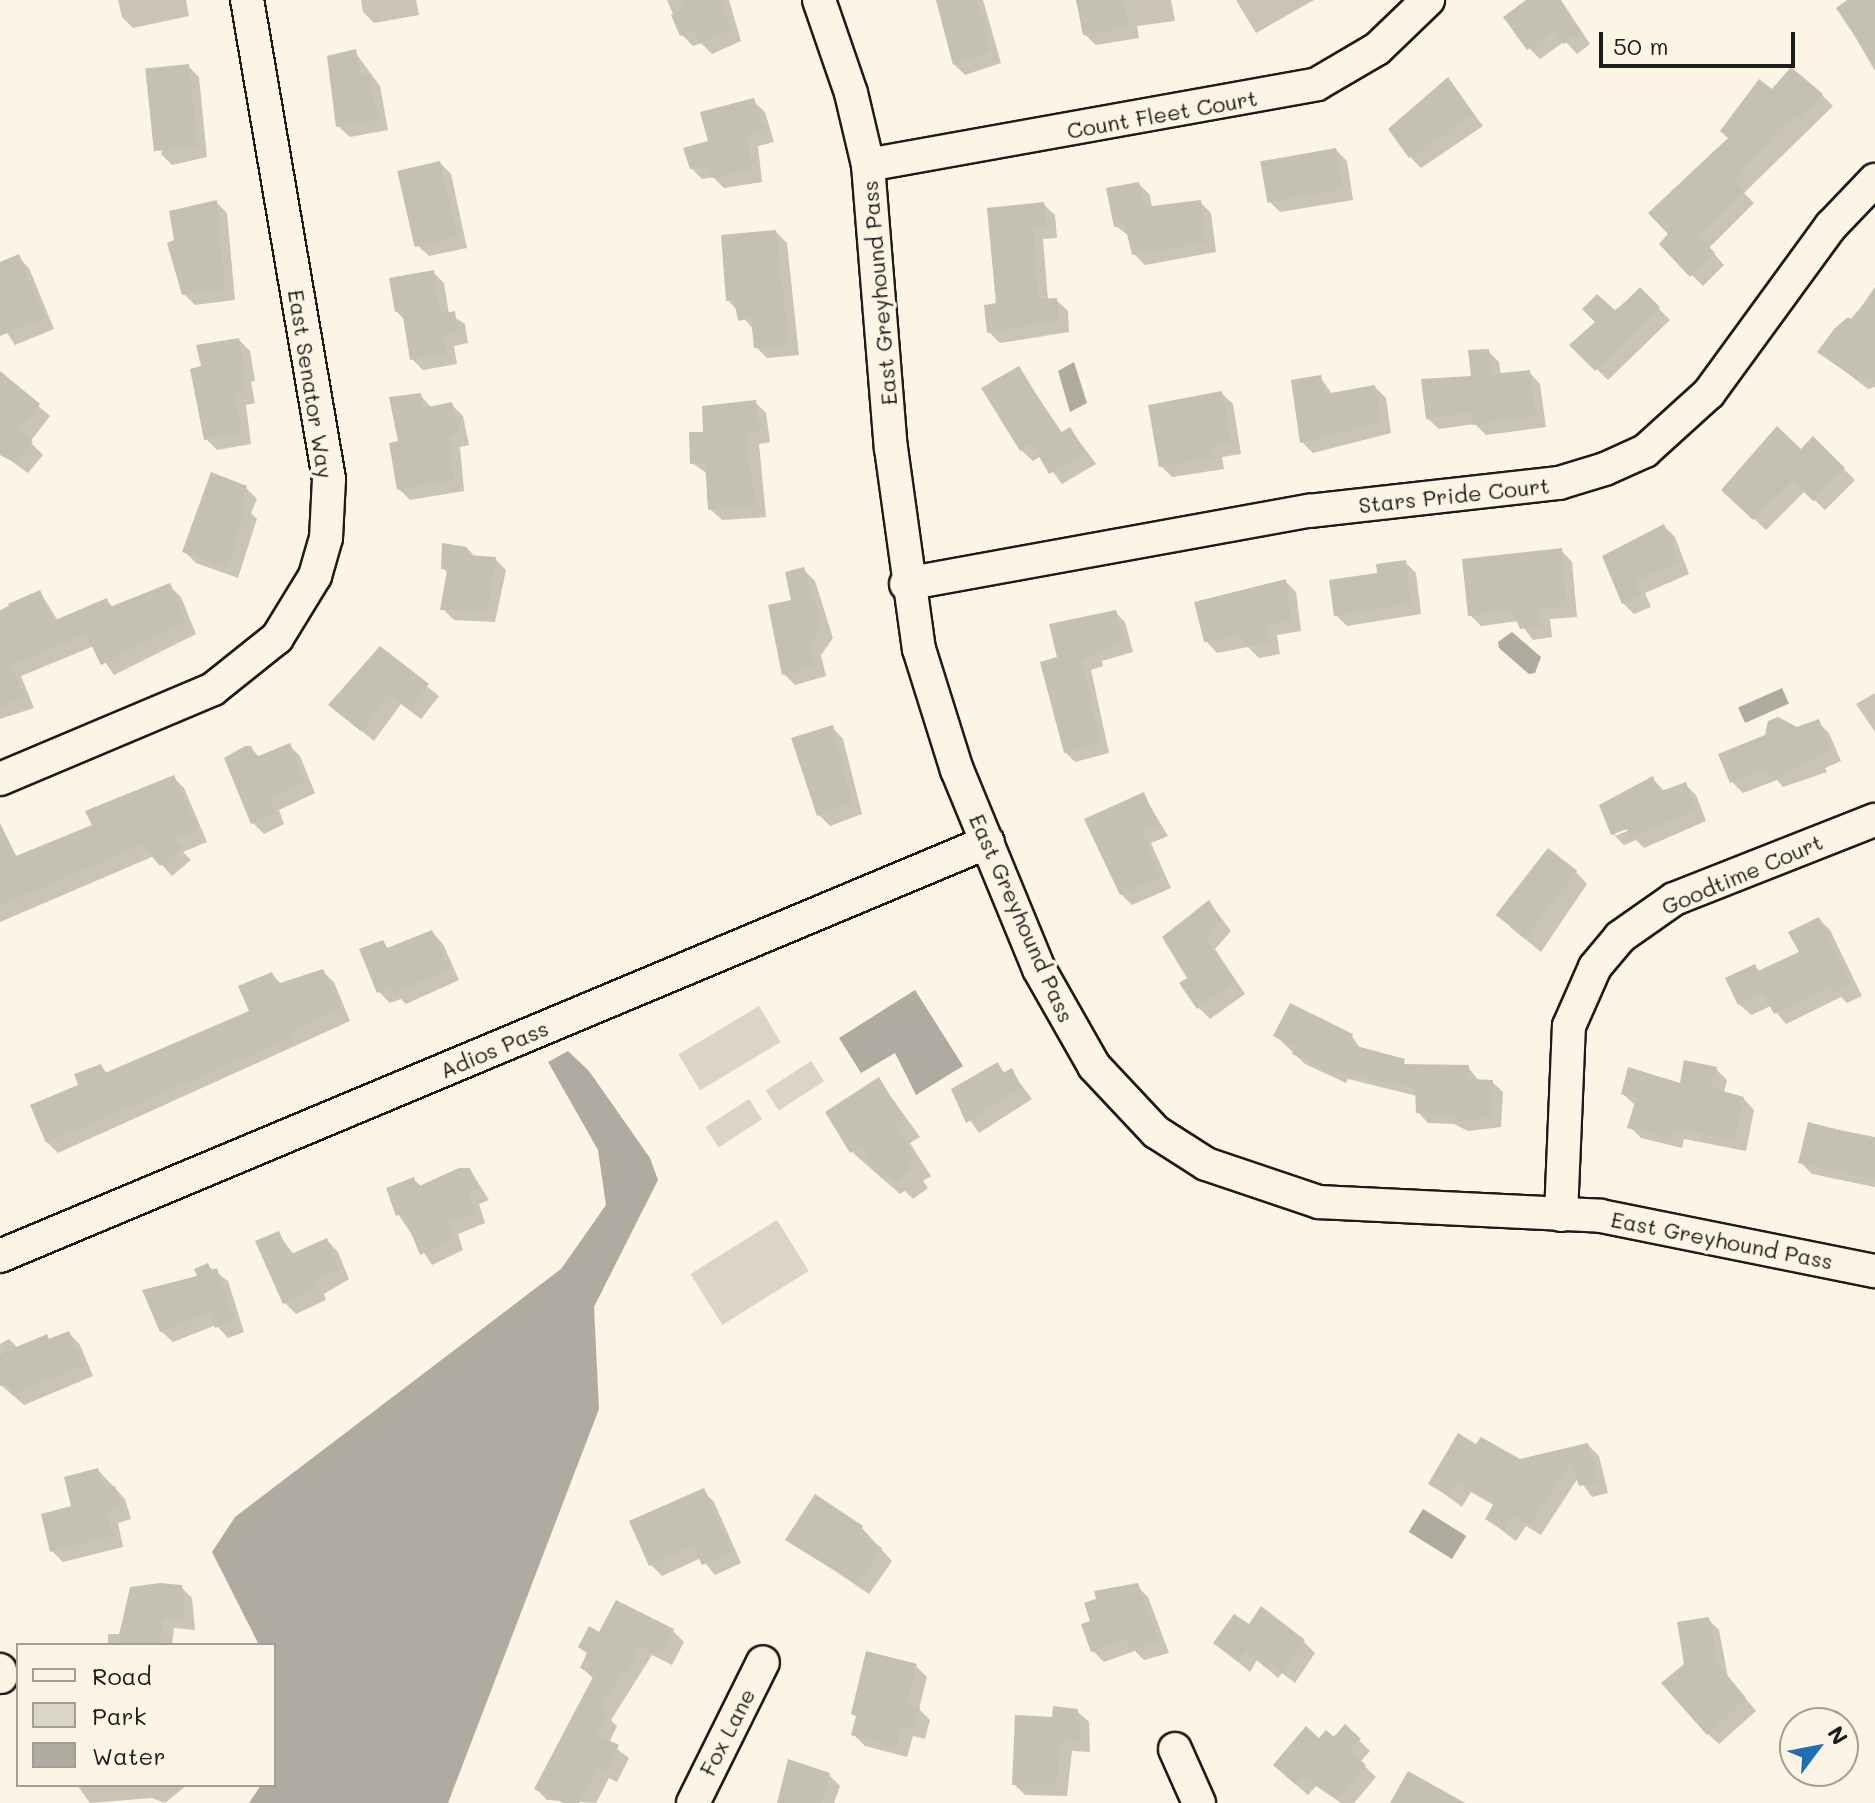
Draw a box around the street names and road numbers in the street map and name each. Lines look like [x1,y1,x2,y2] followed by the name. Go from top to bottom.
[1065,84,1259,144] street label: Count Fleet Court
[856,180,902,406] street label: East Greyhound Pass
[283,288,339,480] street label: East Senator Way
[1357,472,1551,518] street label: Stars Pride Court
[964,810,1080,1026] street label: East Greyhound Pass
[1657,828,1827,920] street label: Goodtime Court
[436,1014,552,1084] street label: Adios Pass
[1609,1206,1835,1274] street label: East Greyhound Pass
[694,1684,760,1780] street label: Fox Lane

